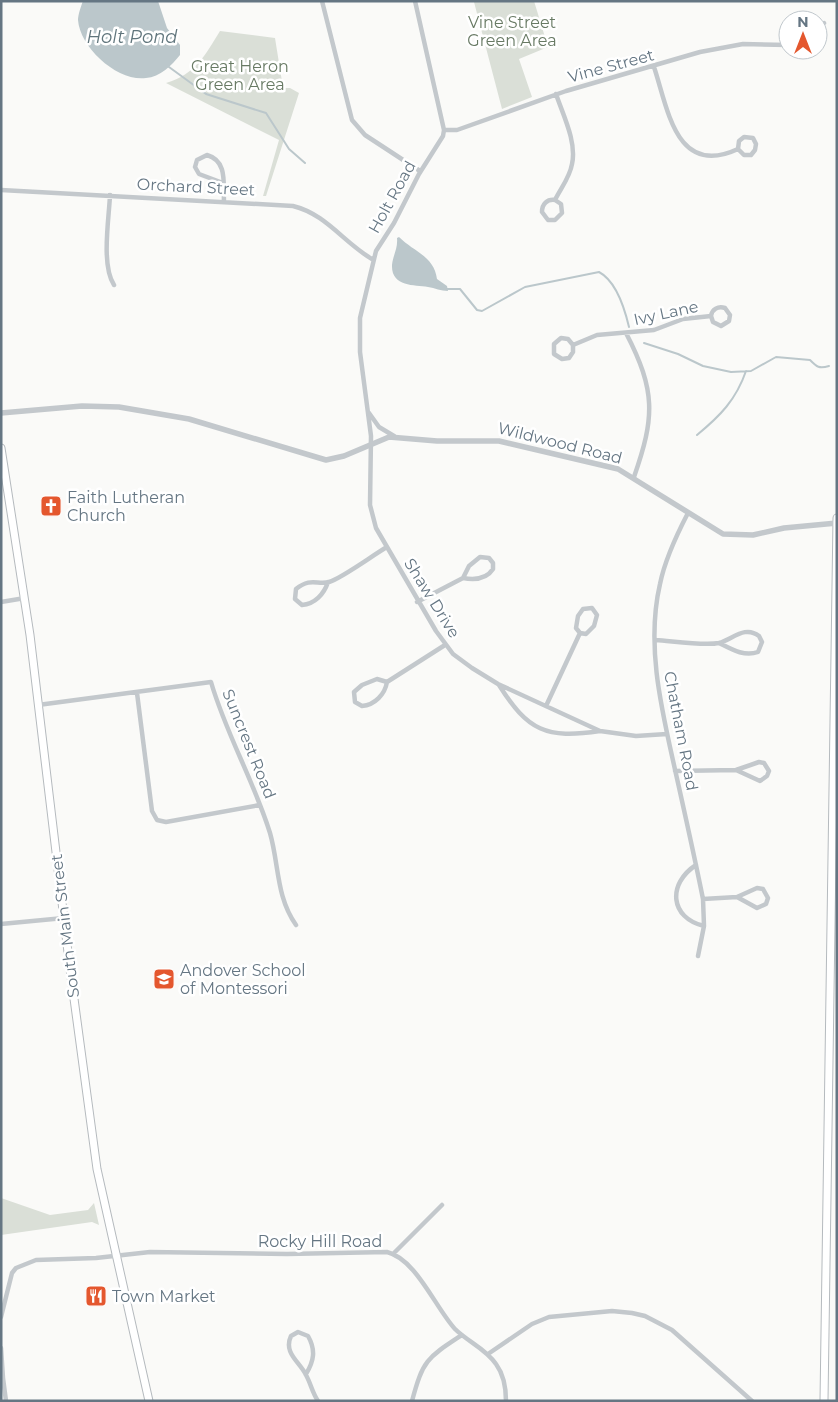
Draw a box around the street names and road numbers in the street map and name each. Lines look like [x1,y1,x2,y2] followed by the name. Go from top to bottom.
[566,45,657,87] street label: Vine Street
[364,158,420,236] street label: Holt Road
[136,174,256,200] street label: Orchard Street
[632,297,700,329] street label: Ivy Lane
[496,418,624,468] street label: Wildwood Road
[400,555,464,641] street label: Shaw Drive
[660,670,702,792] street label: Chatham Road
[218,686,280,802] street label: Suncrest Road
[47,853,83,999] street label: South Main Street
[258,1232,382,1251] street label: Rocky Hill Road

